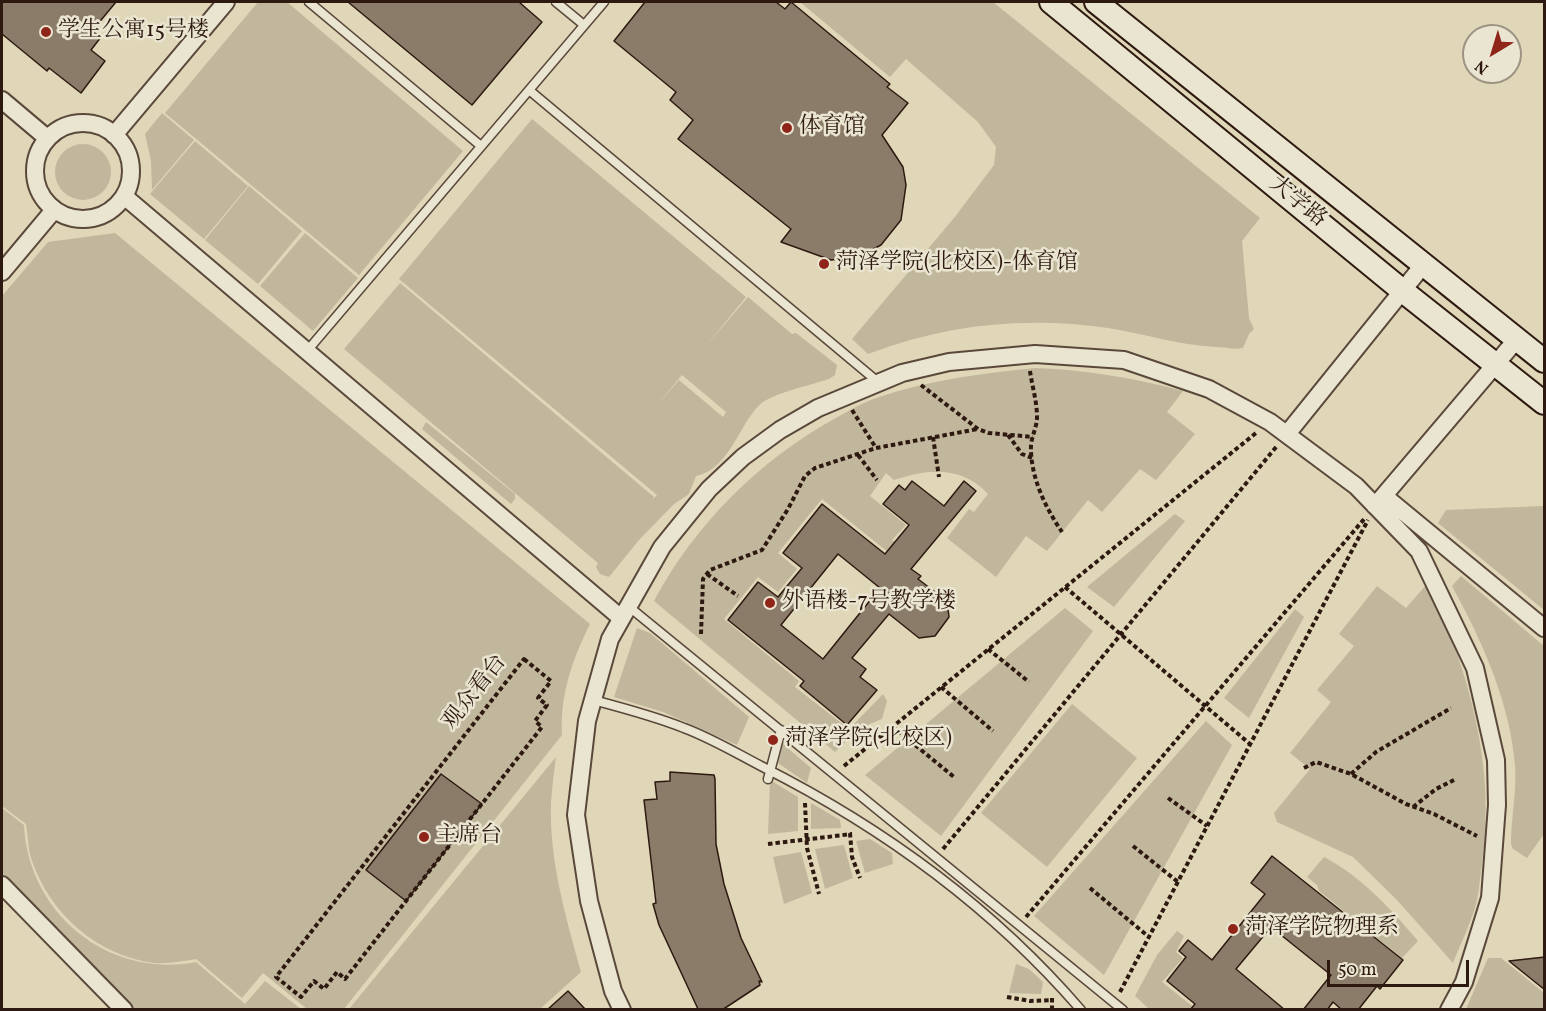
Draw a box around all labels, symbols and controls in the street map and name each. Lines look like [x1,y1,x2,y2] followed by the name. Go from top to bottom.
[58,19,209,45] place label: 学生公寓15号楼
[1462,24,1522,84] north arrow
[39,25,53,39] marker: 学生公寓15号楼
[1471,54,1494,79] text: N
[799,115,865,141] place label: 体育馆
[780,121,794,135] marker: 体育馆
[1263,172,1331,234] street label: 大学路
[836,251,1078,277] place label: 菏泽学院(北校区)-体育馆
[817,257,831,271] marker: 菏泽学院(北校区)-体育馆
[782,590,956,616] place label: 外语楼-7号教学楼
[763,596,777,610] marker: 外语楼-7号教学楼
[439,650,513,736] street label: 观众看台
[785,727,952,753] place label: 菏泽学院(北校区)
[766,733,780,747] marker: 菏泽学院(北校区)
[436,824,502,850] place label: 主席台
[417,830,431,844] marker: 主席台
[1245,916,1399,942] place label: 菏泽学院物理系
[1226,922,1240,936] marker: 菏泽学院物理系
[1330,948,1472,986] scale bar
[1338,958,1377,983] text: 50 m

